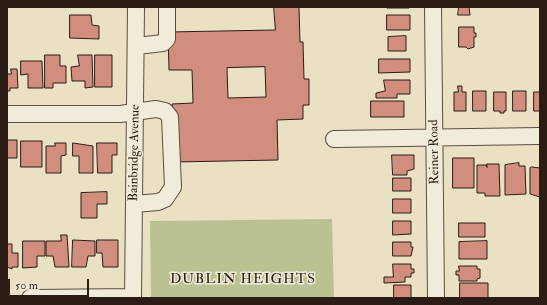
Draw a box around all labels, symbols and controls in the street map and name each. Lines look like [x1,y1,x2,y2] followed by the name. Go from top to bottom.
[126,104,144,202] street label: Bainbridge Avenue
[427,119,443,185] street label: Reiner Road
[10,271,91,297] scale bar
[170,272,316,288] district label: DUBLIN HEIGHTS
[15,278,38,293] text: 50 m

